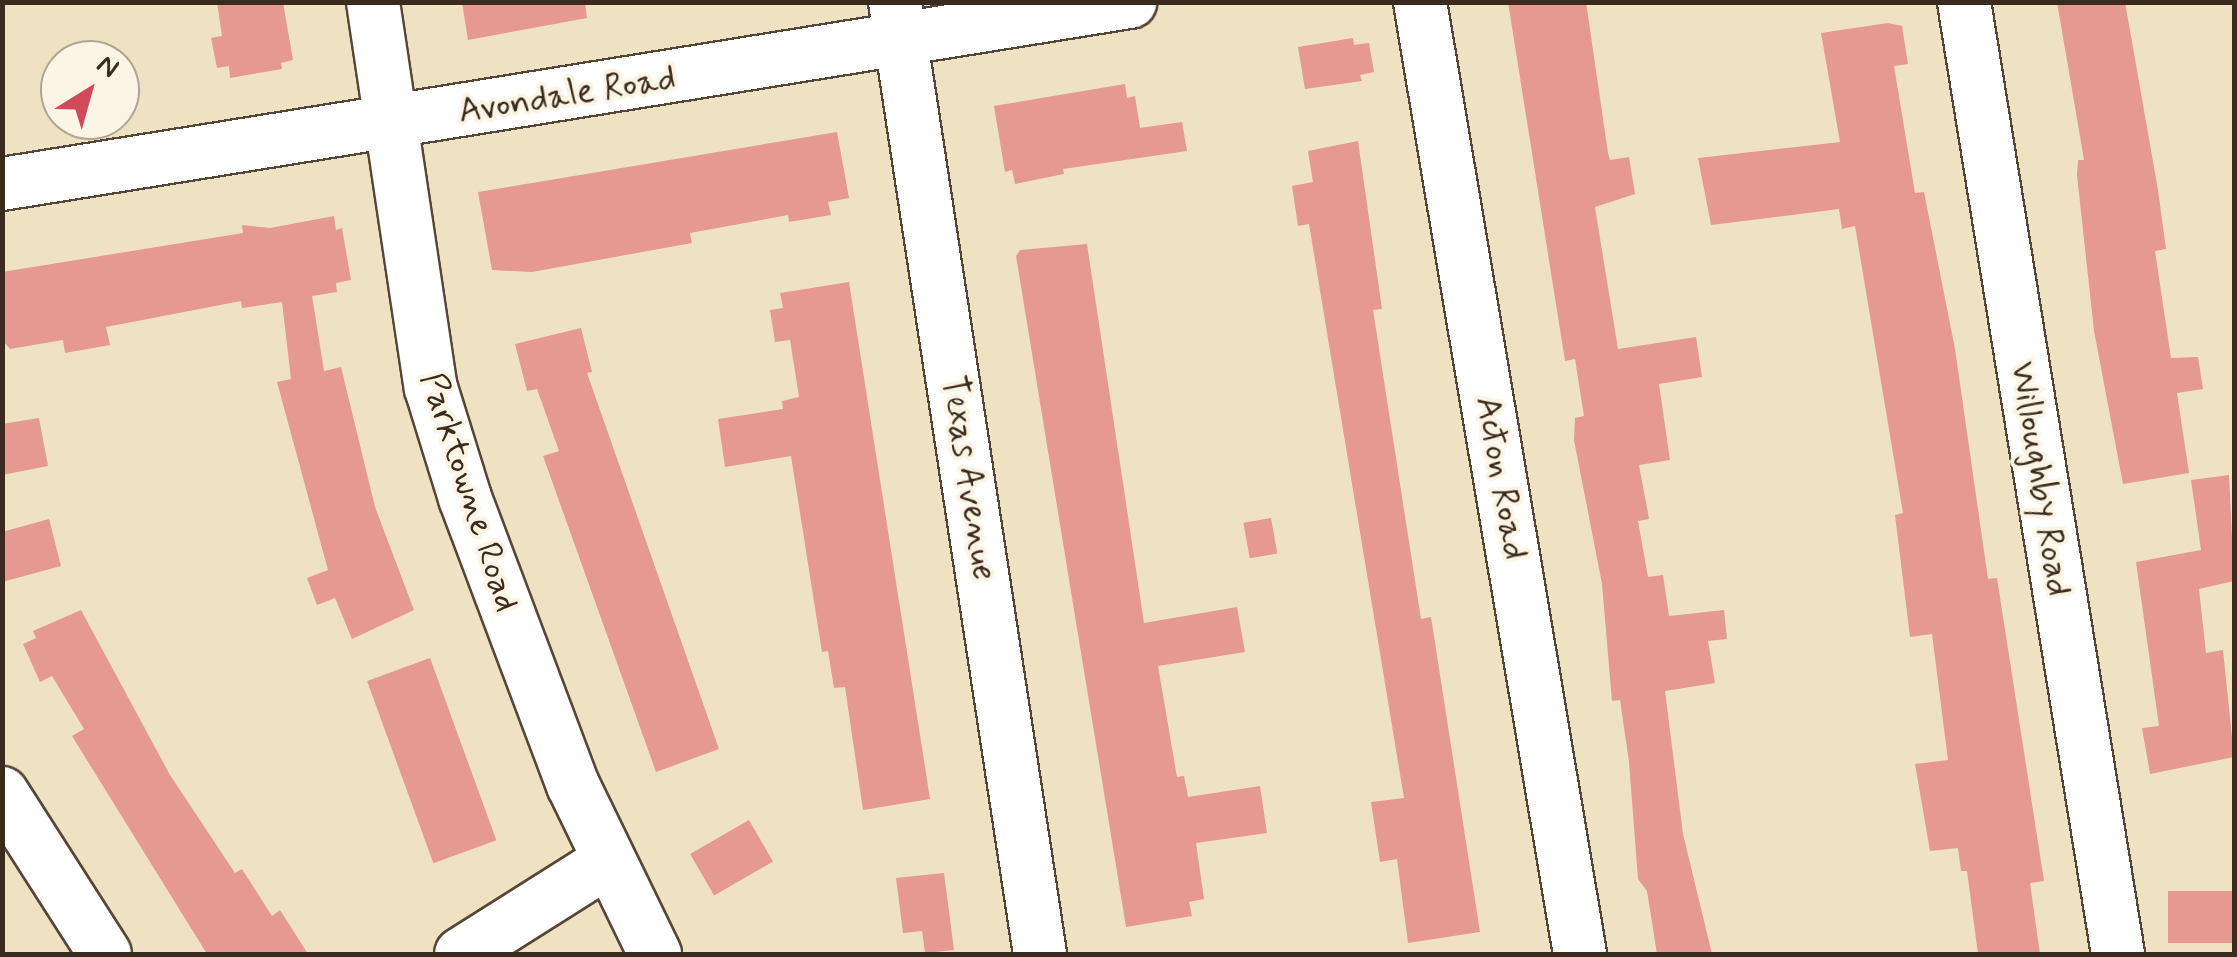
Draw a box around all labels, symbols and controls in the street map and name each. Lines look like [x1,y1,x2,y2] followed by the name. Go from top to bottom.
[40,40,140,140] north arrow
[89,47,126,88] text: N
[457,57,677,133] street label: Avondale Road
[2001,359,2079,599] street label: Willoughby Road
[411,367,527,617] street label: Parktowne Road
[931,375,1005,581] street label: Texas Avenue
[1466,395,1536,561] street label: Acton Road

